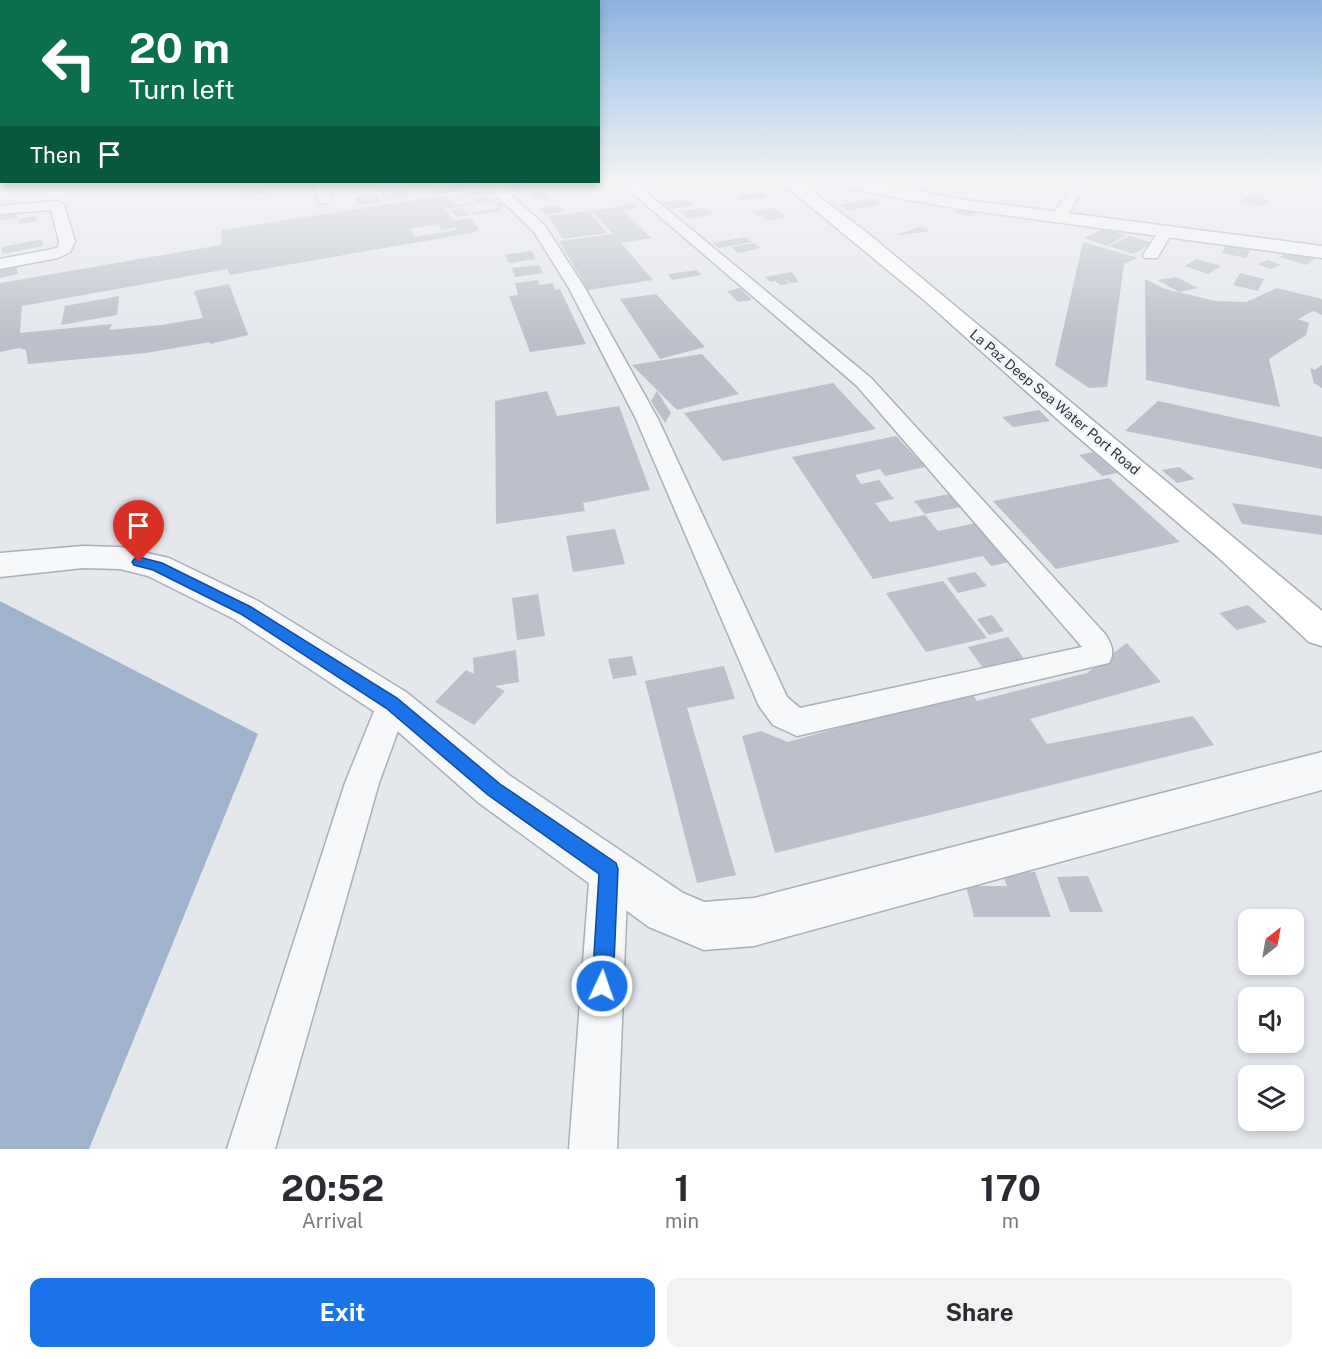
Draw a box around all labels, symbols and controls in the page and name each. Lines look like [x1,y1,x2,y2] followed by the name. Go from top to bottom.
[129,23,230,72] text: 20 m
[30,24,108,102] icon: left
[129,73,235,105] text: Turn left
[93,138,126,171] icon: arrive
[30,142,81,168] text: Then
[967,326,1143,478] street label: La Paz Deep Sea Water Port Road
[113,500,164,562] pin
[122,509,155,542] icon: arrive
[1238,909,1304,975] north arrow
[1238,909,1304,1131] map controls
[570,954,634,1018] position arrow
[1238,987,1304,1053] button: sound
[1238,1065,1304,1131] button: layers
[281,1167,384,1209] text: 20:52
[674,1167,690,1209] text: 1
[980,1167,1041,1209] text: 170
[302,1209,363,1233] text: Arrival
[665,1209,699,1233] text: min
[1002,1209,1019,1233] text: m
[30,1278,655,1347] button: Exit
[667,1278,1292,1347] button: Share

